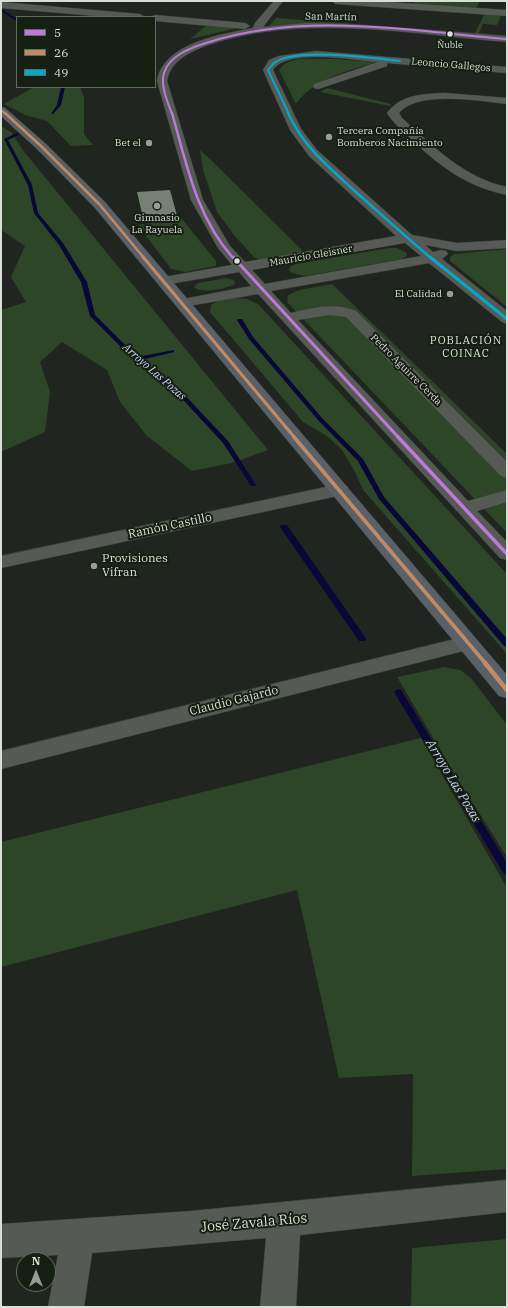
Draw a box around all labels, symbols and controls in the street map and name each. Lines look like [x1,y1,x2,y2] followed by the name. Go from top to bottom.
[305,11,357,23] street label: San Martín
[16,16,156,88] legend
[54,25,61,40] text: 5
[445,29,455,39] marker: Ñuble
[437,40,463,50] place label: Ñuble
[54,45,68,60] text: 26
[411,56,491,74] street label: Leoncio Gallegos
[54,65,68,80] text: 49
[337,125,443,148] place label: Tercera Compañía Bomberos Nacimiento
[324,132,334,142] marker: Tercera Compañía Bomberos Nacimiento
[115,137,141,149] place label: Bet el
[144,138,154,148] marker: Bet el
[152,201,162,211] marker: Gimnasio La Rayuela
[131,212,183,236] place label: Gimnasio La Rayuela
[269,243,353,269] street label: Mauricio Gleisner
[232,256,242,266] unlabelled marker
[395,288,442,300] place label: El Calidad
[445,289,455,299] marker: El Calidad
[368,332,444,408] street label: Pedro Aguirre Cerda
[430,334,502,360] district label: POBLACIÓN COINAC
[120,341,188,403] water label: Arroyo Las Pozas
[127,510,213,542] street label: Ramón Castillo
[102,552,168,580] place label: Provisiones Vifran
[89,561,99,571] marker: Provisiones Vifran
[188,683,280,719] street label: Claudio Gajardo
[422,737,484,825] water label: Arroyo Las Pozas
[200,1210,308,1236] street label: José Zavala Ríos
[16,1252,56,1292] north arrow
[32,1254,40,1268] text: N

